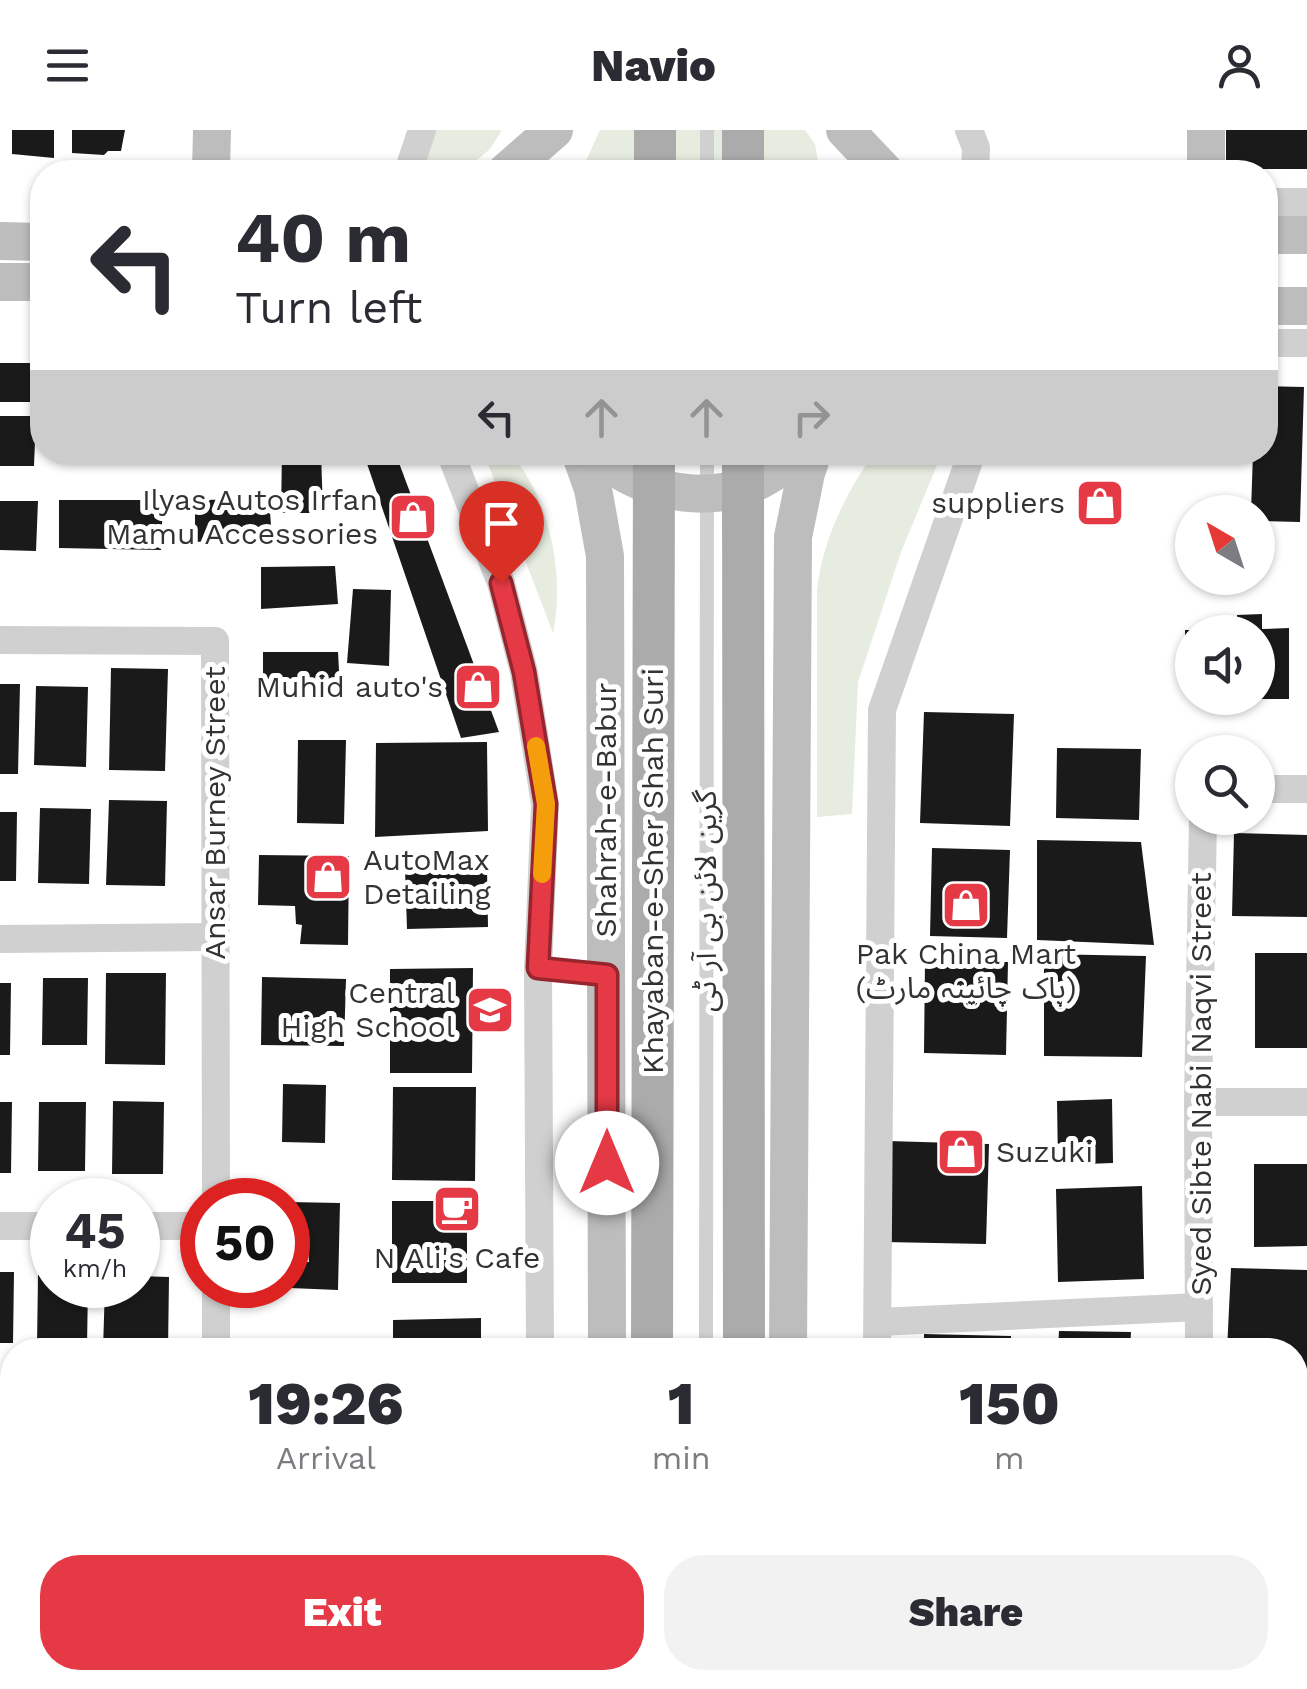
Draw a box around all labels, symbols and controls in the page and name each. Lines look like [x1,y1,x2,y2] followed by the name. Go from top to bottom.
[40,38,95,93] icon: menu
[1212,38,1267,93] icon: person
[591,39,716,92] text: Navio
[235,197,411,279] text: 40 m
[70,200,200,330] icon: left
[235,281,422,334] text: Turn left
[469,390,524,445] icon: left
[574,390,629,445] icon: ahead
[679,390,734,445] icon: ahead
[784,390,839,445] icon: right
[1074,477,1126,529] shop icon: suppliers
[459,481,544,584] pin
[106,482,378,551] place label: Ilyas Autos Irfan Mamu Accessories
[931,485,1065,520] place label: suppliers
[387,491,439,543] shop icon: Ilyas Autos Irfan Mamu Accessories
[1175,495,1275,595] north arrow
[1175,495,1275,835] map controls
[474,496,529,551] icon: arrive
[1175,615,1275,715] button: sound
[452,661,504,713] shop icon: Muhid auto's
[197,666,232,960] street label: Ansar Burney Street
[635,668,670,1074] street label: Khayaban-e-Sher Shah Suri
[256,669,443,704] place label: Muhid auto's
[588,683,623,937] street label: Shahrah-e-Babur
[1175,735,1275,835] button: search
[688,789,723,1012] street label: گرین لائن بی آر ٹی
[363,842,491,911] place label: AutoMax Detailing
[302,851,354,903] shop icon: AutoMax Detailing
[1183,872,1218,1296] street label: Syed Sibte Nabi Naqvi Street
[940,879,992,931] shop icon: Pak China Mart (پاک چائینہ مارٹ)
[855,936,1077,1007] place label: Pak China Mart (پاک چائینہ مارٹ)
[280,975,455,1044] place label: Central High School
[464,984,516,1036] school or university icon: Central High School
[555,1111,659,1215] position arrow
[935,1126,987,1178] shop icon: Suzuki
[996,1134,1093,1169] place label: Suzuki
[180,1178,310,1308] speed limit sign: 50
[431,1183,483,1235] cafe icon: N Ali's Cafe
[64,1201,126,1260] text: 45
[374,1240,540,1275] place label: N Ali's Cafe
[63,1254,127,1283] text: km/h
[248,1368,403,1439] text: 19:26
[668,1368,695,1439] text: 1
[959,1368,1060,1439] text: 150
[276,1439,376,1477] text: Arrival
[652,1439,711,1477] text: min
[994,1439,1025,1477] text: m
[40,1555,644,1670] button: Exit
[664,1555,1268,1670] button: Share

